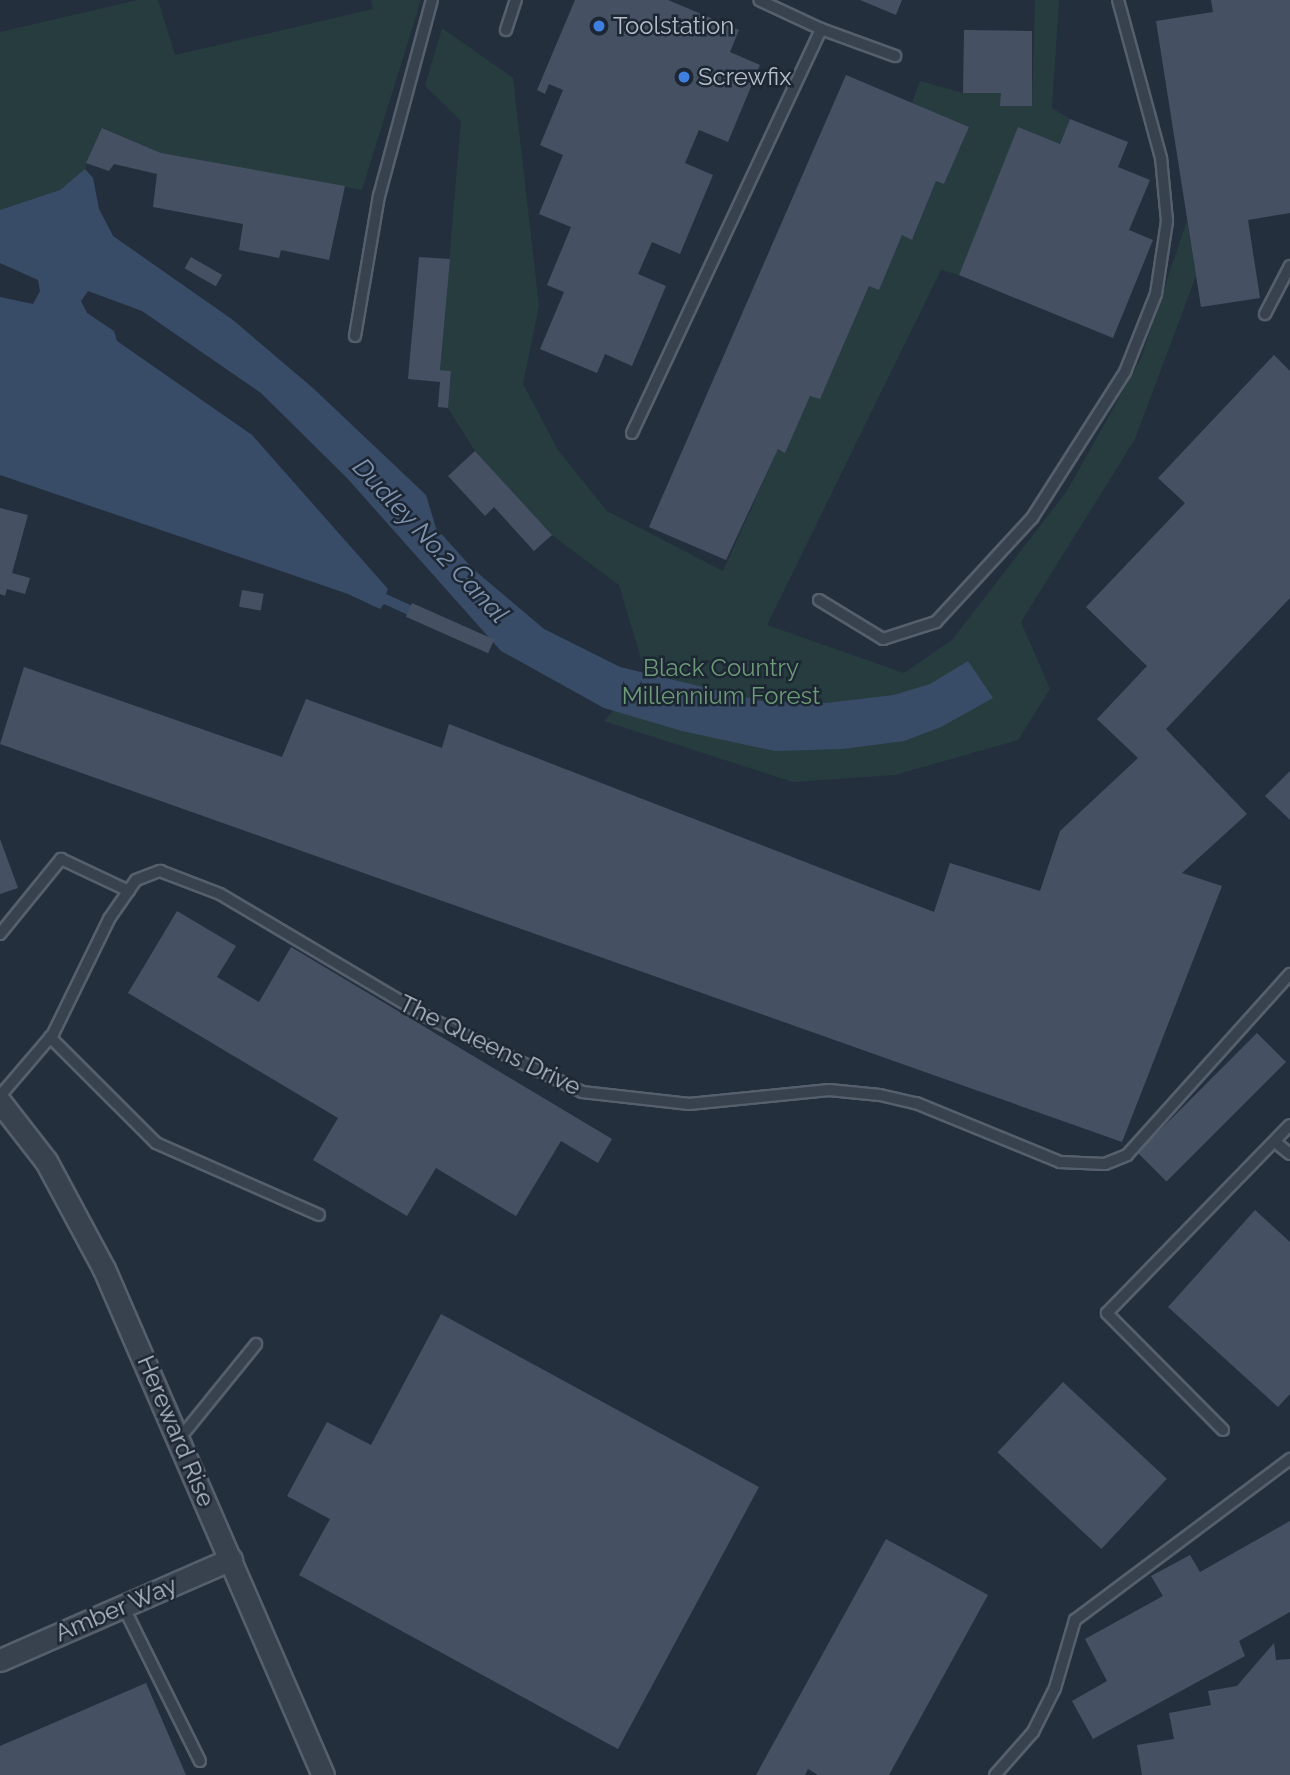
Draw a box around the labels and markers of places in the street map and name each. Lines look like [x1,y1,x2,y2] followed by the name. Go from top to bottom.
[613,12,734,40] place label: Toolstation
[591,18,607,34] marker: Toolstation
[698,63,791,91] place label: Screwfix
[676,69,692,85] marker: Screwfix

